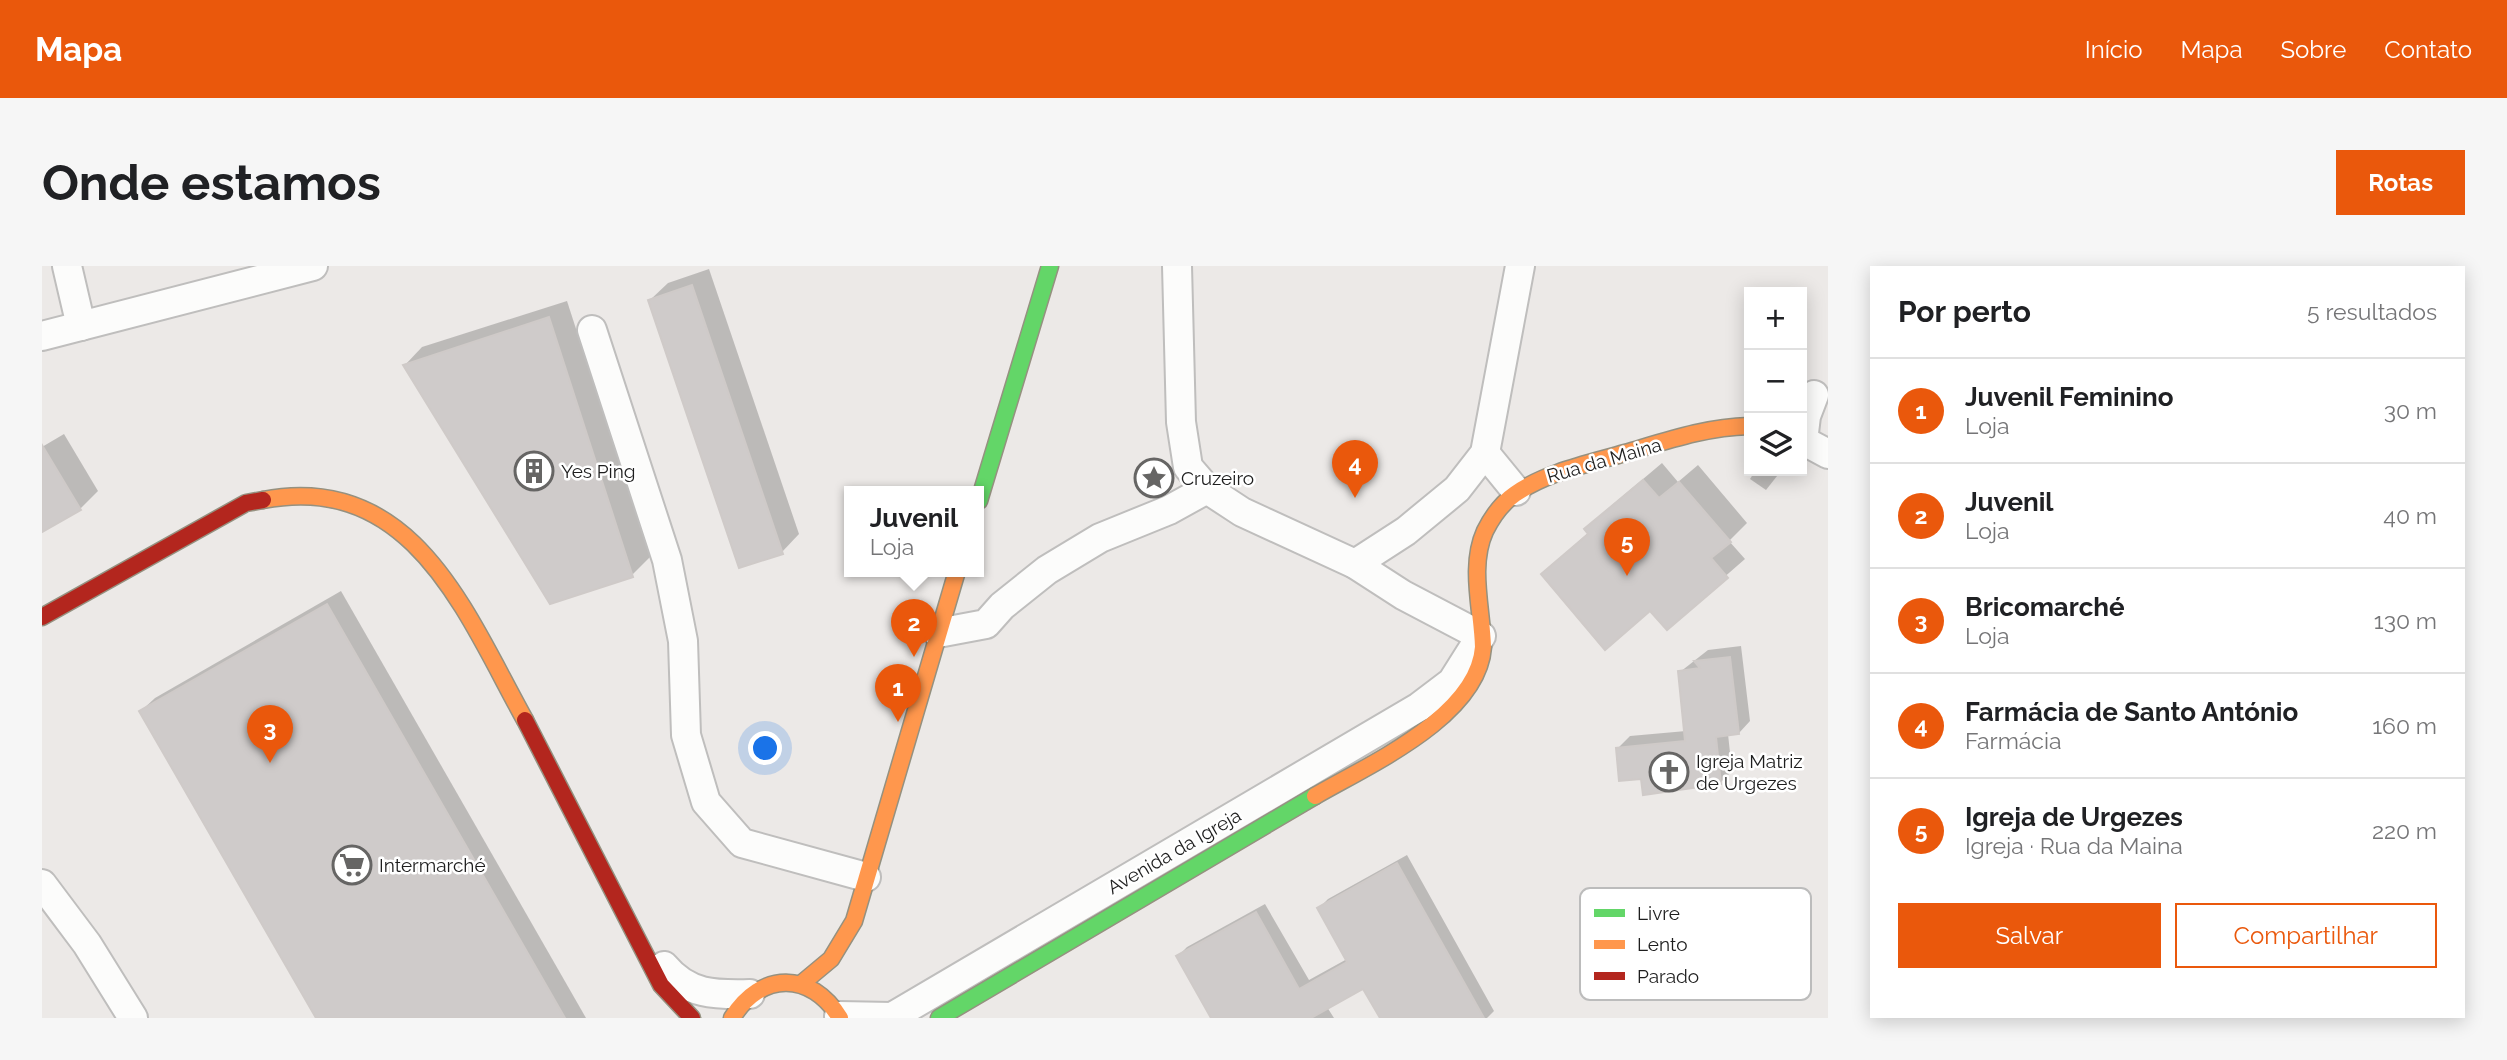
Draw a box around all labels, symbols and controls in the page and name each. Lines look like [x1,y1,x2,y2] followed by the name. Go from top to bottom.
[35,30,122,69] text: Mapa
[2085,35,2143,64] text: Início
[2181,35,2242,64] text: Mapa
[2280,35,2346,64] text: Sobre
[2384,35,2472,64] text: Contato
[2336,150,2465,215] button: Rotas
[42,154,381,211] text: Onde estamos
[1744,287,1807,476] map controls
[1744,287,1807,350] button: +
[1898,294,2031,329] text: Por perto
[2307,298,2437,325] text: 5 resultados
[1744,350,1807,413] button: −
[1965,382,2173,412] text: Juvenil Feminino
[1915,397,1927,424] text: 1
[2384,397,2437,424] text: 30 m
[1965,412,2010,439] text: Loja
[1744,413,1807,476] button: layers
[1544,433,1664,487] street label: Rua da Maina
[1332,440,1378,498] pin: 4
[513,450,555,492] building icon: Yes Ping
[1133,457,1175,499] place icon: Cruzeiro
[561,460,636,482] place label: Yes Ping
[1181,467,1254,489] place label: Cruzeiro
[844,486,984,577] popup
[1965,487,2054,517] text: Juvenil
[1915,502,1927,529] text: 2
[2383,502,2437,529] text: 40 m
[870,503,958,533] text: Juvenil
[1965,517,2010,544] text: Loja
[1604,518,1650,576] pin: 5
[870,533,914,560] text: Loja
[1965,592,2125,622] text: Bricomarché
[891,599,937,657] pin: 2
[1915,607,1927,634] text: 3
[2374,607,2437,634] text: 130 m
[1965,622,2010,649] text: Loja
[875,664,921,722] pin: 1
[1965,697,2298,727] text: Farmácia de Santo António
[247,705,293,763] pin: 3
[1914,712,1928,739] text: 4
[2372,712,2437,739] text: 160 m
[1965,727,2062,754] text: Farmácia
[748,731,782,765] your location
[1696,750,1803,794] place label: Igreja Matriz de Urgezes
[1648,751,1690,793] church icon: Igreja Matriz de Urgezes
[1965,802,2183,832] text: Igreja de Urgezes
[1103,804,1245,898] street label: Avenida da Igreja
[1915,817,1927,844] text: 5
[2372,817,2437,844] text: 220 m
[1965,832,2183,859] text: Igreja · Rua da Maina
[331,844,373,886] supermarket icon: Intermarché
[379,854,486,876] place label: Intermarché
[1580,888,1811,1000] legend
[1637,902,1680,924] text: Livre
[1898,903,2161,968] button: Salvar
[2175,903,2437,968] button: Compartilhar
[1637,933,1688,955] text: Lento
[1637,965,1699,987] text: Parado

